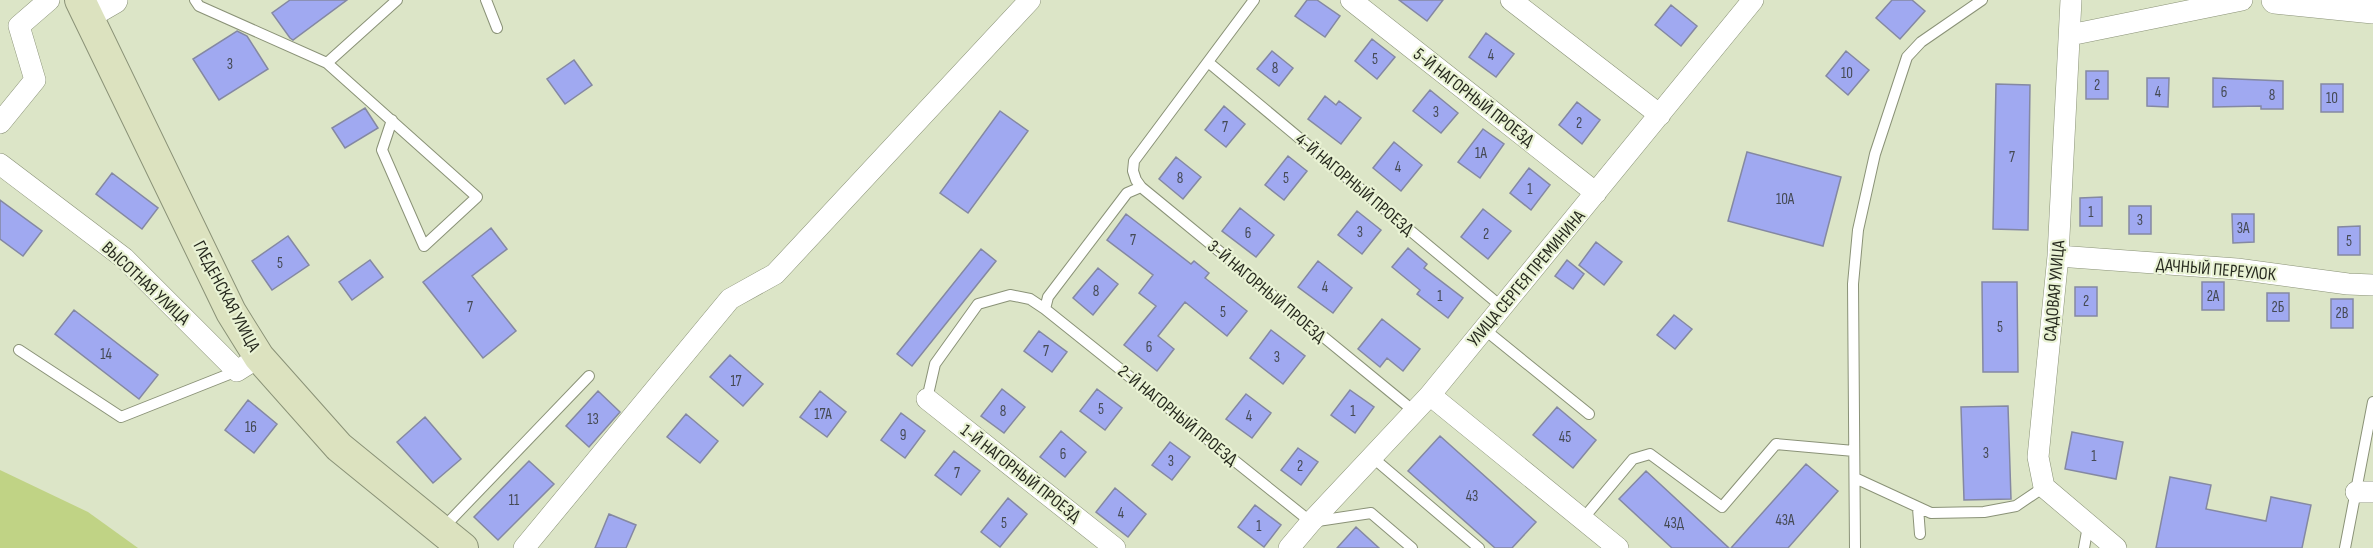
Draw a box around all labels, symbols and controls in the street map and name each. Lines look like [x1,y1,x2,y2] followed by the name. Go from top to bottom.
[1409,44,1539,151] street label: 5-Й НАГОРНЫЙ ПРОЕЗД
[1488,46,1494,65] house number: 4
[1372,50,1378,69] house number: 5
[227,55,233,74] house number: 3
[1272,59,1278,78] house number: 8
[1841,64,1853,83] house number: 10
[2094,76,2100,95] house number: 2
[2155,83,2161,102] house number: 4
[2221,83,2227,102] house number: 6
[2269,86,2275,105] house number: 8
[2326,89,2338,108] house number: 10
[1433,103,1439,122] house number: 3
[1576,114,1582,133] house number: 2
[1222,118,1228,137] house number: 7
[1291,129,1418,240] street label: 4-Й НАГОРНЫЙ ПРОЕЗД
[1475,144,1488,163] house number: 1А
[2009,148,2015,167] house number: 7
[1395,158,1401,177] house number: 4
[1177,169,1183,188] house number: 8
[1283,169,1289,188] house number: 5
[1527,180,1533,199] house number: 1
[1776,190,1795,209] house number: 10А
[2088,203,2094,222] house number: 1
[1463,206,1590,351] street label: УЛИЦА СЕРГЕЯ ПРЕМИНИНА
[2137,211,2143,230] house number: 3
[2237,219,2250,238] house number: 3А
[1357,223,1363,242] house number: 3
[1245,224,1251,243] house number: 6
[1483,225,1489,244] house number: 2
[1130,231,1136,250] house number: 7
[2346,232,2352,251] house number: 5
[1203,236,1330,347] street label: 3-Й НАГОРНЫЙ ПРОЕЗД
[97,237,194,330] street label: ВЫСОТНАЯ УЛИЦА
[189,237,265,355] street label: ГЛЕДЕНСКАЯ УЛИЦА
[2040,239,2069,343] street label: САДОВАЯ УЛИЦА
[277,254,283,273] house number: 5
[2155,254,2278,285] street label: ДАЧНЫЙ ПЕРЕУЛОК
[1322,278,1328,297] house number: 4
[1093,282,1099,301] house number: 8
[1437,287,1443,306] house number: 1
[2207,287,2220,306] house number: 2А
[2083,292,2089,311] house number: 2
[467,298,473,317] house number: 7
[2272,298,2285,317] house number: 2Б
[1220,303,1226,322] house number: 5
[2336,304,2349,323] house number: 2В
[1997,318,2003,337] house number: 5
[1146,338,1152,357] house number: 6
[1043,342,1049,361] house number: 7
[100,345,112,364] house number: 14
[1274,348,1280,367] house number: 3
[1114,361,1242,470] street label: 2-Й НАГОРНЫЙ ПРОЕЗД
[730,372,742,391] house number: 17
[1098,400,1104,419] house number: 5
[1000,402,1006,421] house number: 8
[1350,402,1356,421] house number: 1
[814,405,832,424] house number: 17А
[1246,407,1252,426] house number: 4
[587,410,599,429] house number: 13
[245,418,257,437] house number: 16
[956,420,1085,527] street label: 1-Й НАГОРНЫЙ ПРОЕЗД
[900,426,906,445] house number: 9
[1559,428,1571,447] house number: 45
[1983,444,1989,463] house number: 3
[1060,445,1066,464] house number: 6
[2091,447,2097,466] house number: 1
[1168,452,1174,471] house number: 3
[1297,457,1303,476] house number: 2
[954,464,960,483] house number: 7
[1466,487,1478,506] house number: 43
[509,491,520,510] house number: 11
[1118,504,1124,523] house number: 4
[1775,511,1795,530] house number: 43А
[1001,514,1007,533] house number: 5
[1664,514,1685,533] house number: 43Д
[1256,517,1262,536] house number: 1

